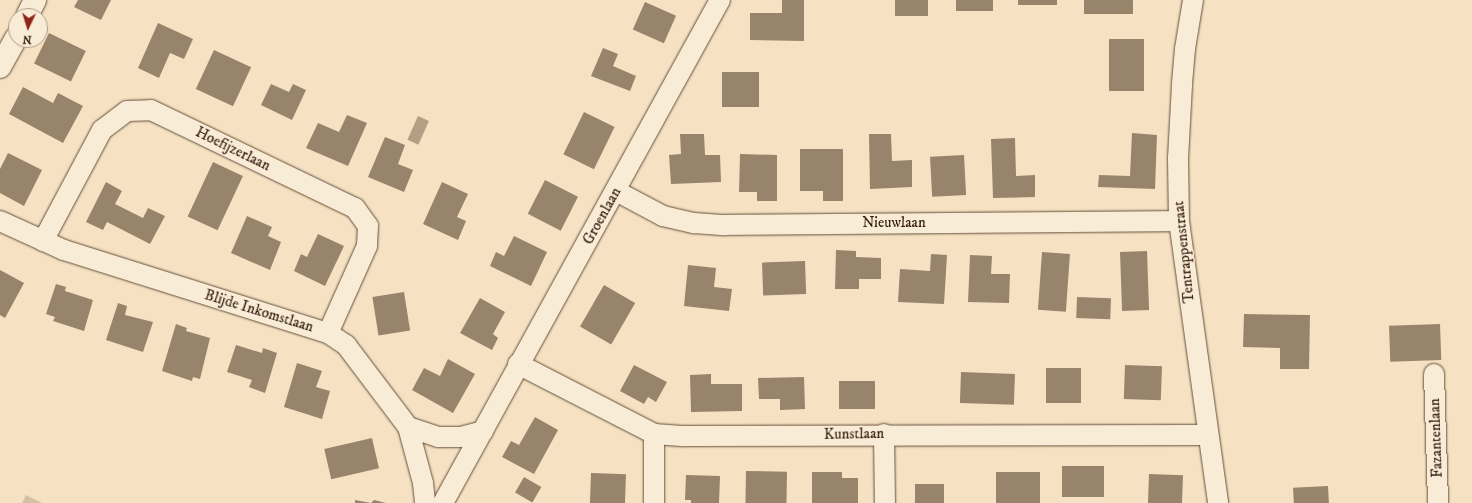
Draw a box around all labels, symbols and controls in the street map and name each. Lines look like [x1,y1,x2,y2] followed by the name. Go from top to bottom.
[8,8,48,48] north arrow
[22,32,32,46] text: N
[193,123,273,175] street label: Hoefijzerlaan
[579,184,625,248] street label: Groenlaan
[1170,200,1198,304] street label: Tentrappenstraat
[862,214,926,232] street label: Nieuwlaan
[202,286,316,336] street label: Blijde Inkomstlaan
[1426,398,1446,478] street label: Fazantenlaan
[824,424,884,444] street label: Kunstlaan

